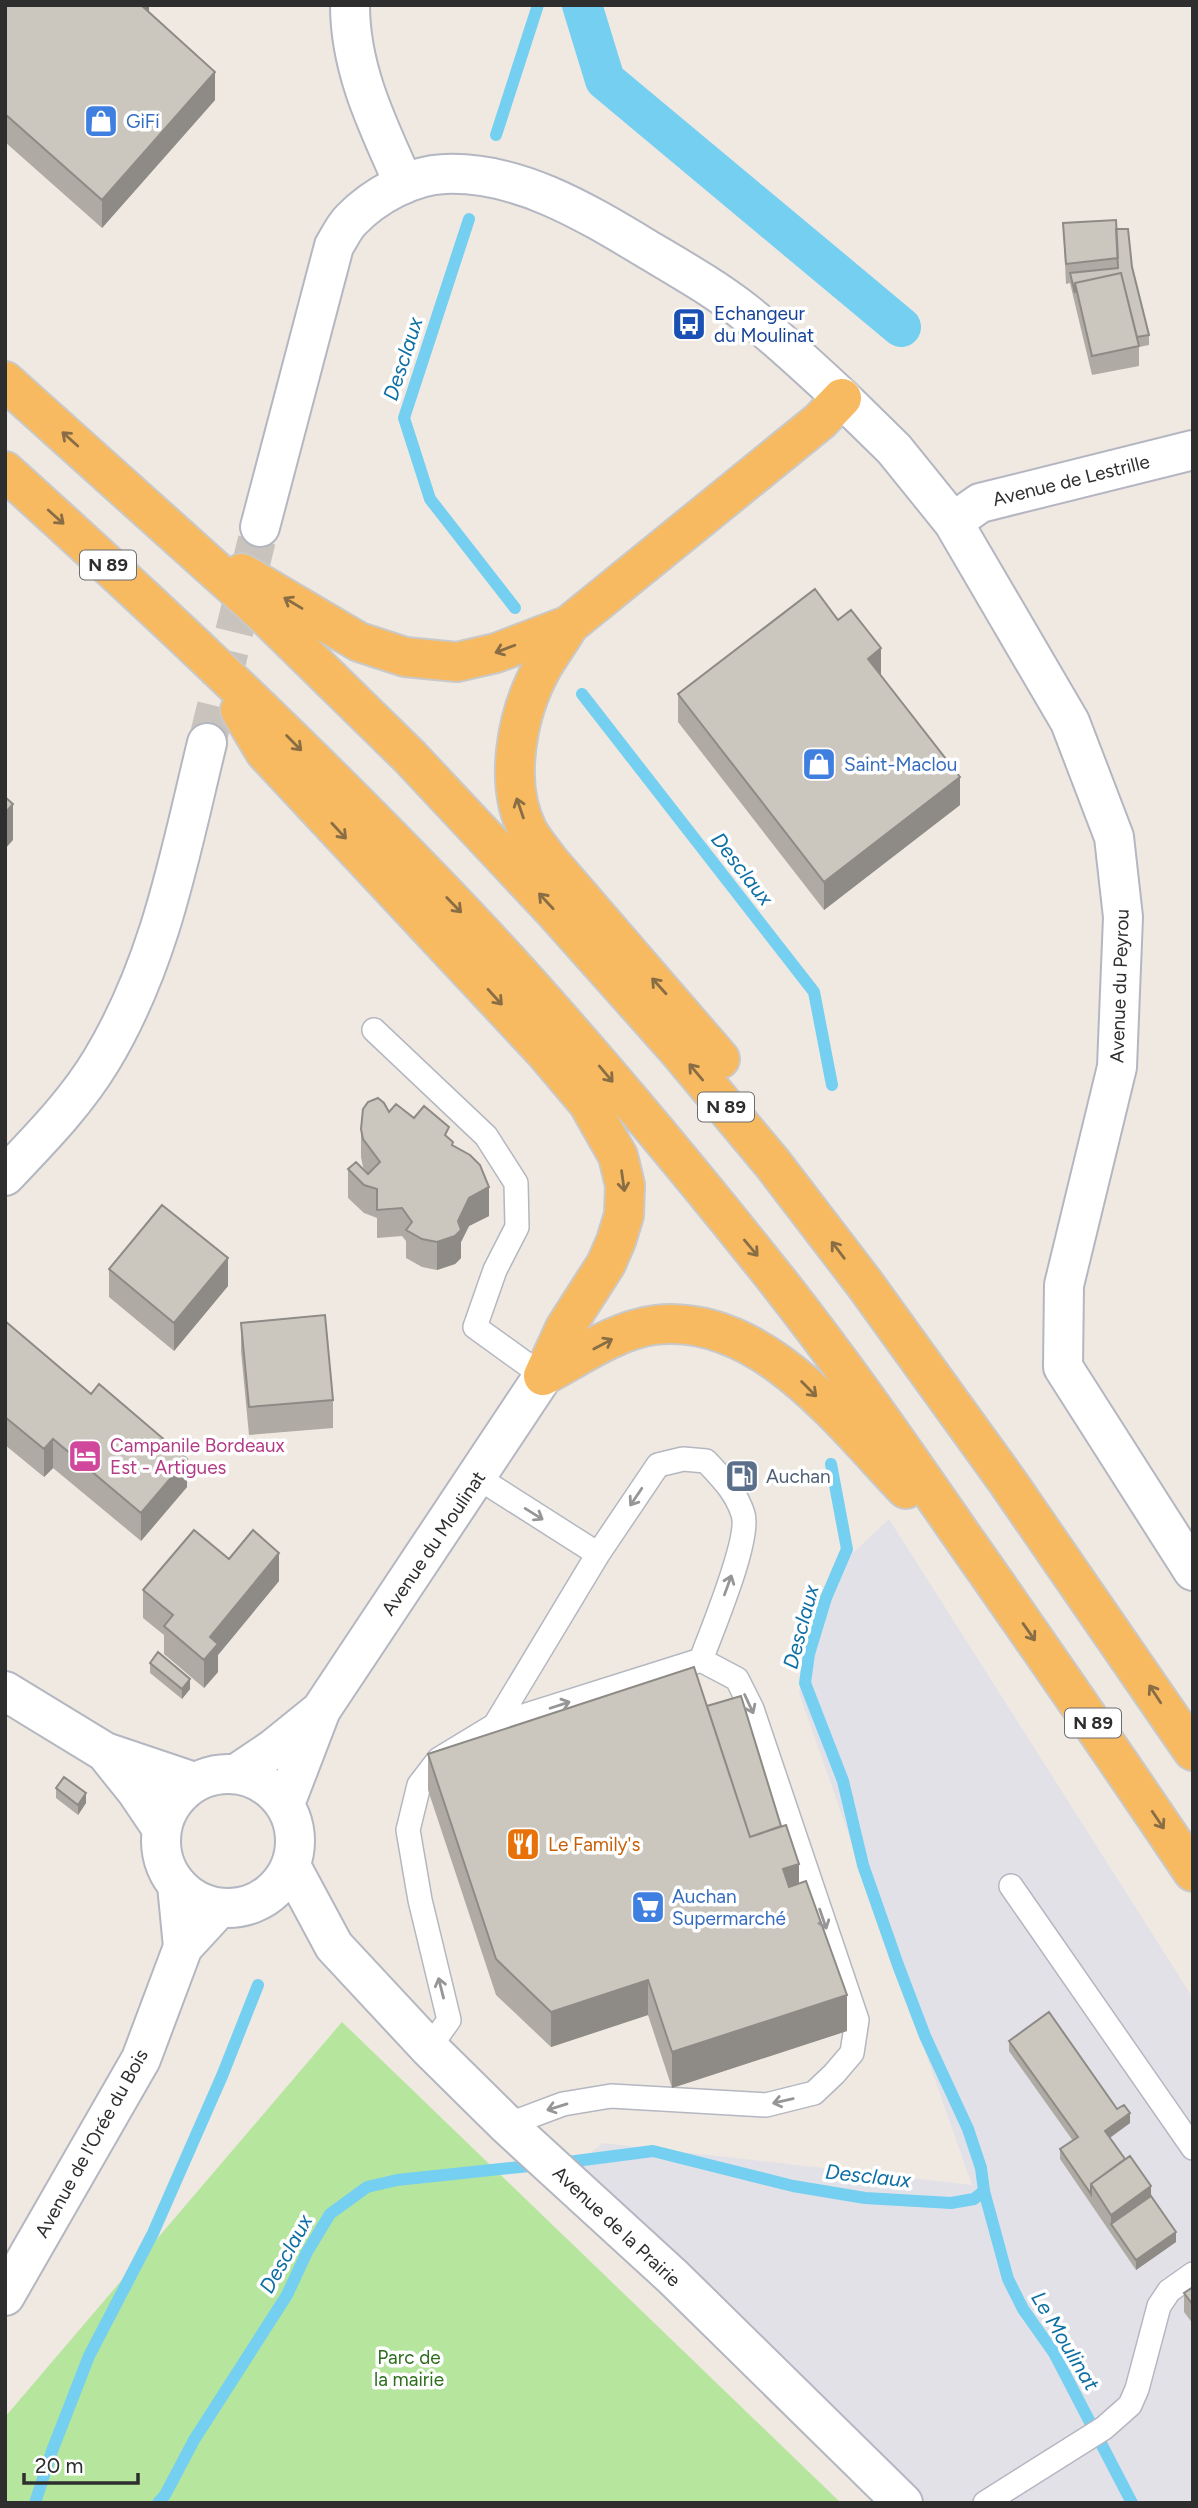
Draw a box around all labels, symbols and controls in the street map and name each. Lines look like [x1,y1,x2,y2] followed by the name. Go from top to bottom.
[82,102,120,140] shop icon: GiFi
[126,110,160,133] place label: GiFi
[714,302,814,347] place label: Echangeur du Moulinat
[670,305,708,343] bus stop icon: Echangeur du Moulinat
[377,313,428,404] water label: Desclaux
[61,431,79,447] one-way arrow
[990,450,1152,511] street label: Avenue de Lestrille
[47,509,65,525] one-way arrow
[80,550,136,580] road number: N 89
[283,596,303,610] one-way arrow
[495,644,517,657] one-way arrow
[285,734,302,751] one-way arrow
[800,745,838,783] shop icon: Saint-Maclou
[844,753,957,776] place label: Saint-Maclou
[513,797,526,819] one-way arrow
[331,822,348,839] one-way arrow
[706,827,779,911] water label: Desclaux
[537,893,554,910] one-way arrow
[445,896,462,913] one-way arrow
[1105,908,1134,1064] street label: Avenue du Peyrou
[651,978,667,996] one-way arrow
[486,988,503,1005] one-way arrow
[688,1063,704,1081] one-way arrow
[598,1064,614,1082] one-way arrow
[698,1092,754,1122] road number: N 89
[616,1169,629,1192] one-way arrow
[743,1239,759,1257] one-way arrow
[831,1241,846,1259] one-way arrow
[592,1336,613,1350] one-way arrow
[800,1380,817,1397] one-way arrow
[110,1434,285,1479] place label: Campanile Bordeaux Est - Artigues
[66,1437,104,1475] hotel icon: Campanile Bordeaux Est - Artigues
[723,1457,761,1495] fuel station icon: Auchan
[766,1465,831,1488] place label: Auchan
[377,1467,490,1620] street label: Avenue du Moulinat
[629,1487,643,1507] one-way arrow
[524,1507,544,1521] one-way arrow
[723,1575,735,1597] one-way arrow
[777,1581,824,1672] water label: Desclaux
[1022,1622,1036,1641] one-way arrow
[1148,1685,1162,1704] one-way arrow
[743,1693,756,1714] one-way arrow
[549,1697,571,1710] one-way arrow
[1065,1708,1121,1738] road number: N 89
[1151,1809,1165,1829] one-way arrow
[504,1825,542,1863] restaurant icon: Le Family's
[548,1833,640,1856] place label: Le Family's
[672,1885,786,1930] place label: Auchan Supermarché
[629,1888,667,1926] supermarket icon: Auchan Supermarché
[818,1907,830,1929] one-way arrow
[434,1977,447,2000] one-way arrow
[30,2045,153,2242] street label: Avenue de l'Orée du Bois
[772,2094,795,2108] one-way arrow
[547,2101,569,2114] one-way arrow
[824,2159,913,2193] water label: Desclaux
[548,2161,685,2292] street label: Avenue de la Prairie
[254,2209,318,2297] water label: Desclaux
[1026,2287,1105,2395] water label: Le Moulinat
[374,2346,444,2391] park label: Parc de la mairie
[24,2442,138,2486] scale bar
[35,2453,83,2478] text: 20 m

